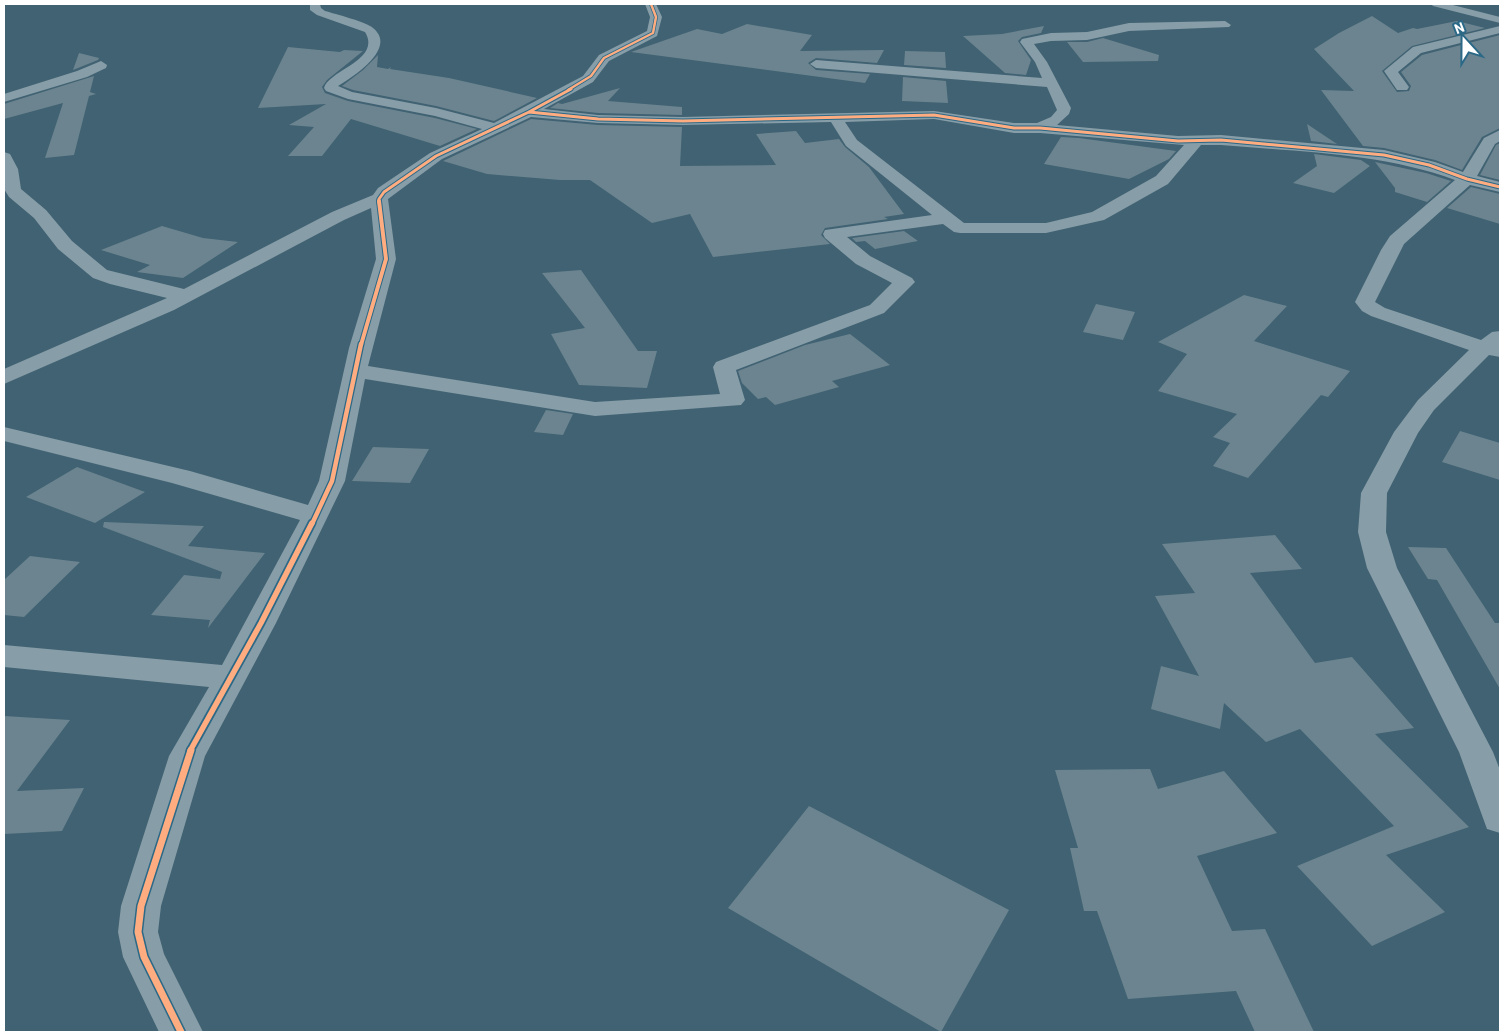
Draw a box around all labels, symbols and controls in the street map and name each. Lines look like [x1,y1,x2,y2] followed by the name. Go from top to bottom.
[1439,15,1489,65] north arrow
[1452,18,1467,37] text: N

